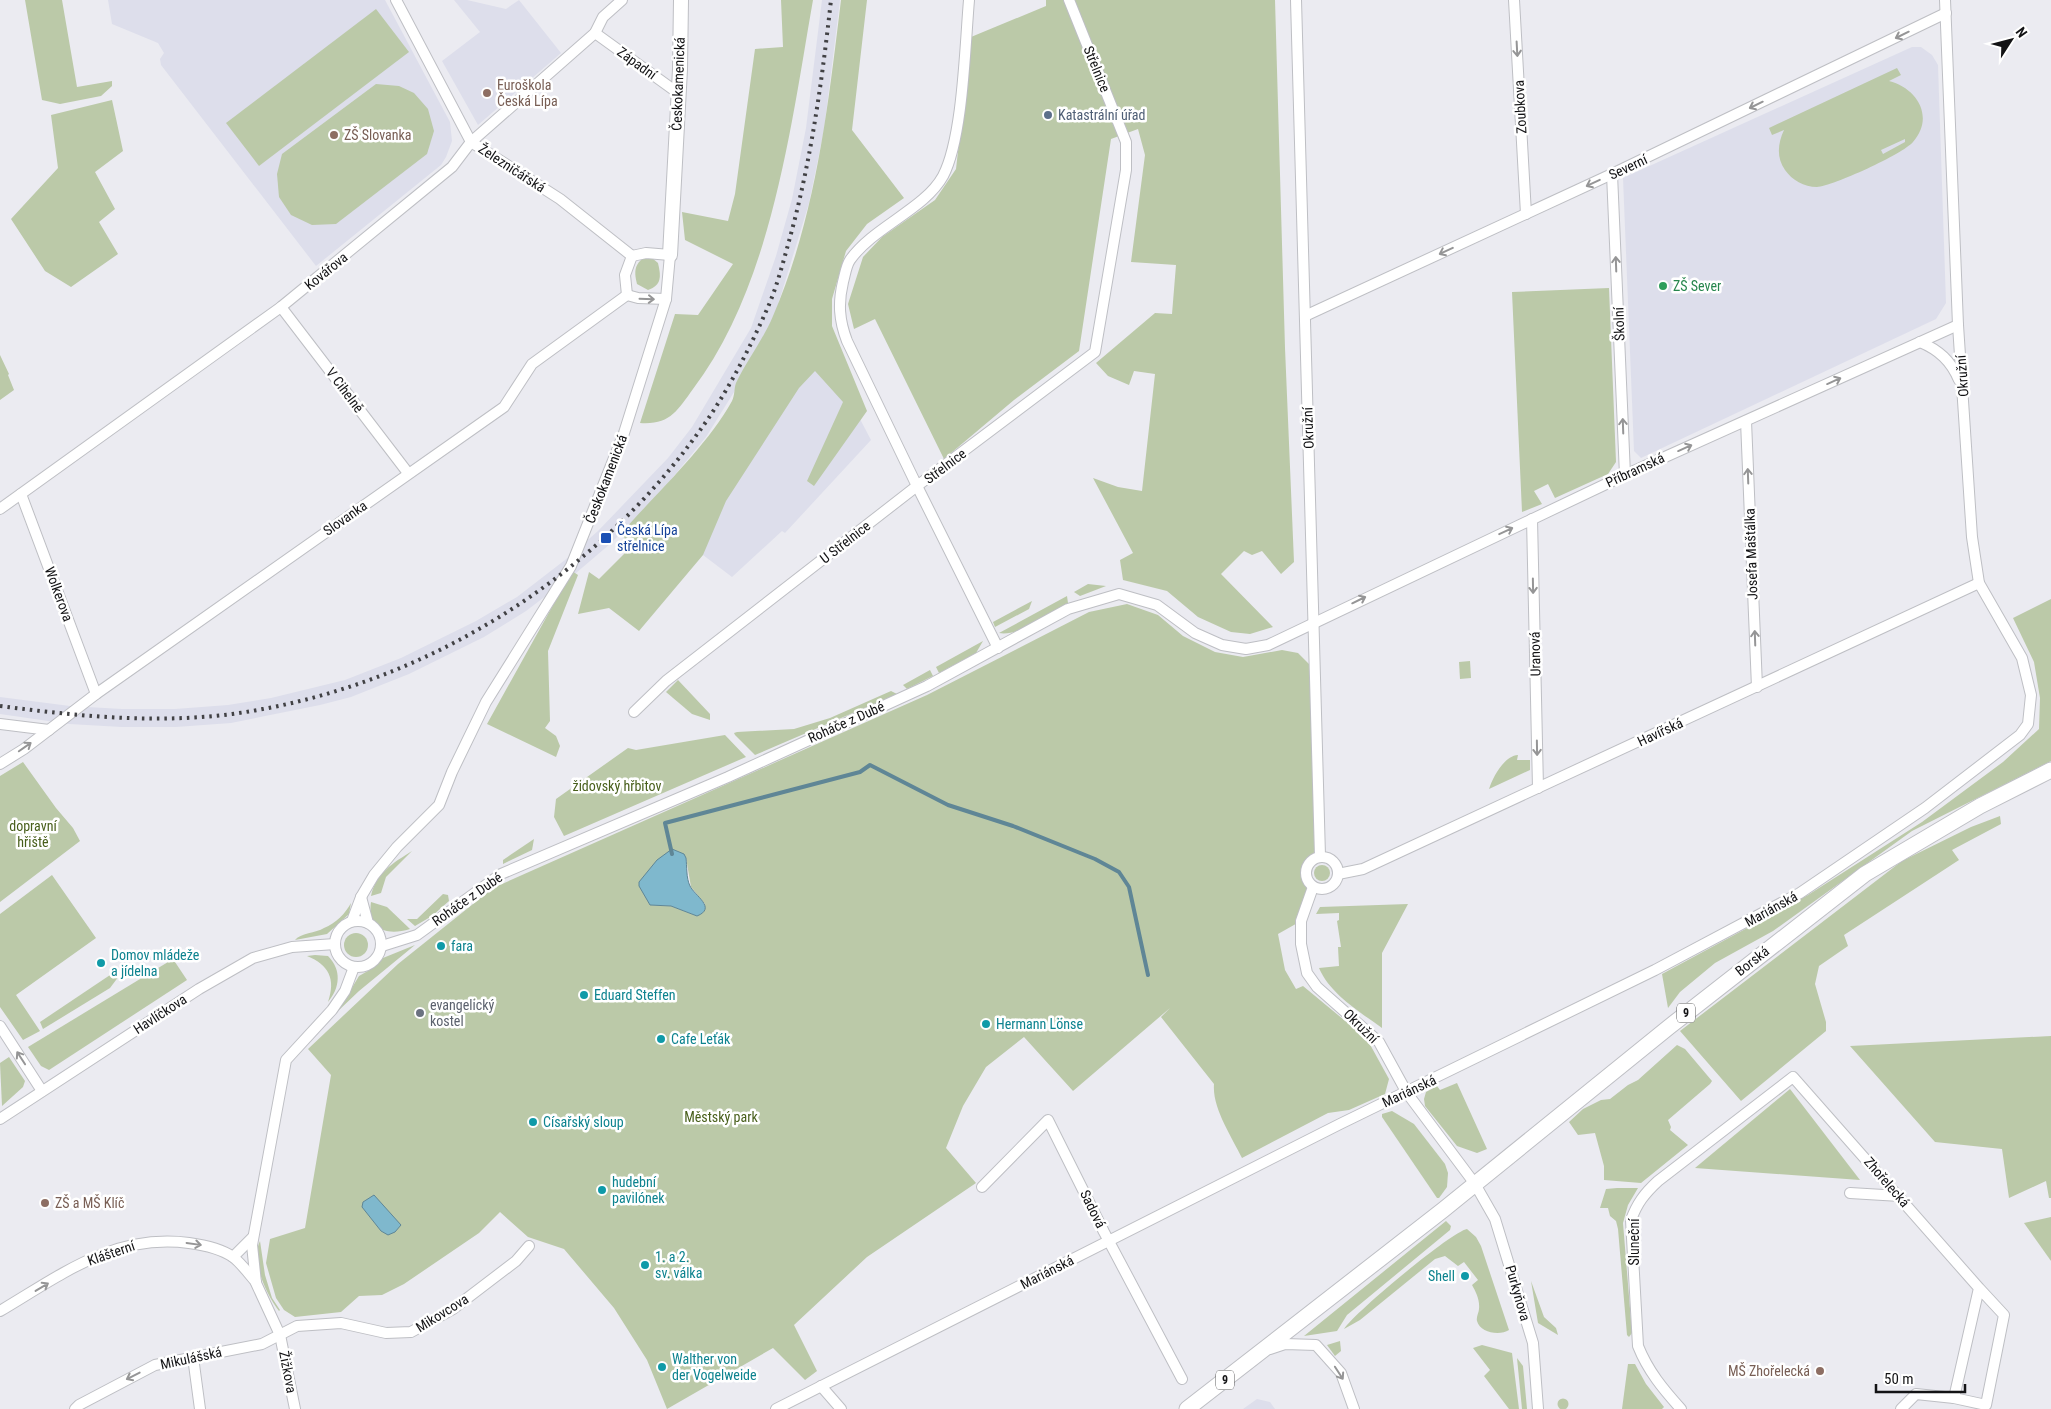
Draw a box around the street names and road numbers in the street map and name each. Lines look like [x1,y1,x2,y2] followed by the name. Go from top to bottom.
[667,37,688,131] street label: Českokamenická
[614,43,660,83] street label: Západní
[1081,44,1114,95] street label: Střelnice
[1511,80,1529,134] street label: Zoubkova
[476,140,549,196] street label: Železničářská
[1606,151,1650,183] street label: Severní
[301,249,351,293] street label: Kovářova
[1609,306,1628,341] street label: Školní
[1953,354,1971,397] street label: Okružní
[323,364,367,416] street label: V Cihelně
[1299,406,1317,449] street label: Okružní
[581,432,630,526] street label: Českokamenická
[921,445,969,487] street label: Střelnice
[1603,449,1667,491] street label: Příbramská
[320,497,370,539] street label: Slovanka
[1741,508,1761,600] street label: Josefa Maštálka
[817,517,874,567] street label: U Střelnice
[42,564,76,624] street label: Wolkerova
[1527,631,1543,677] street label: Uranová
[805,698,887,746] street label: Roháče z Dubé
[1635,715,1685,749] street label: Havířská
[429,869,505,929] street label: Roháče z Dubé
[1742,888,1800,930] street label: Mariánská
[1732,943,1772,979] street label: Borská
[130,991,190,1037] street label: Havlíčkova
[1677,1004,1695,1022] road number: 9
[1340,1006,1382,1047] street label: Okružní
[1379,1072,1439,1110] street label: Mariánská
[1861,1154,1913,1210] street label: Zhořelecká
[1077,1187,1109,1231] street label: Sadová
[1626,1218,1642,1266] street label: Sluneční
[85,1237,137,1269] street label: Klášterní
[1018,1252,1076,1292] street label: Mariánská
[1502,1263,1534,1323] street label: Purkyňova
[413,1291,471,1335] street label: Mikovcova
[159,1344,223,1372] street label: Mikulášská
[276,1349,301,1394] street label: Žižkova
[1216,1370,1234,1390] road number: 9

